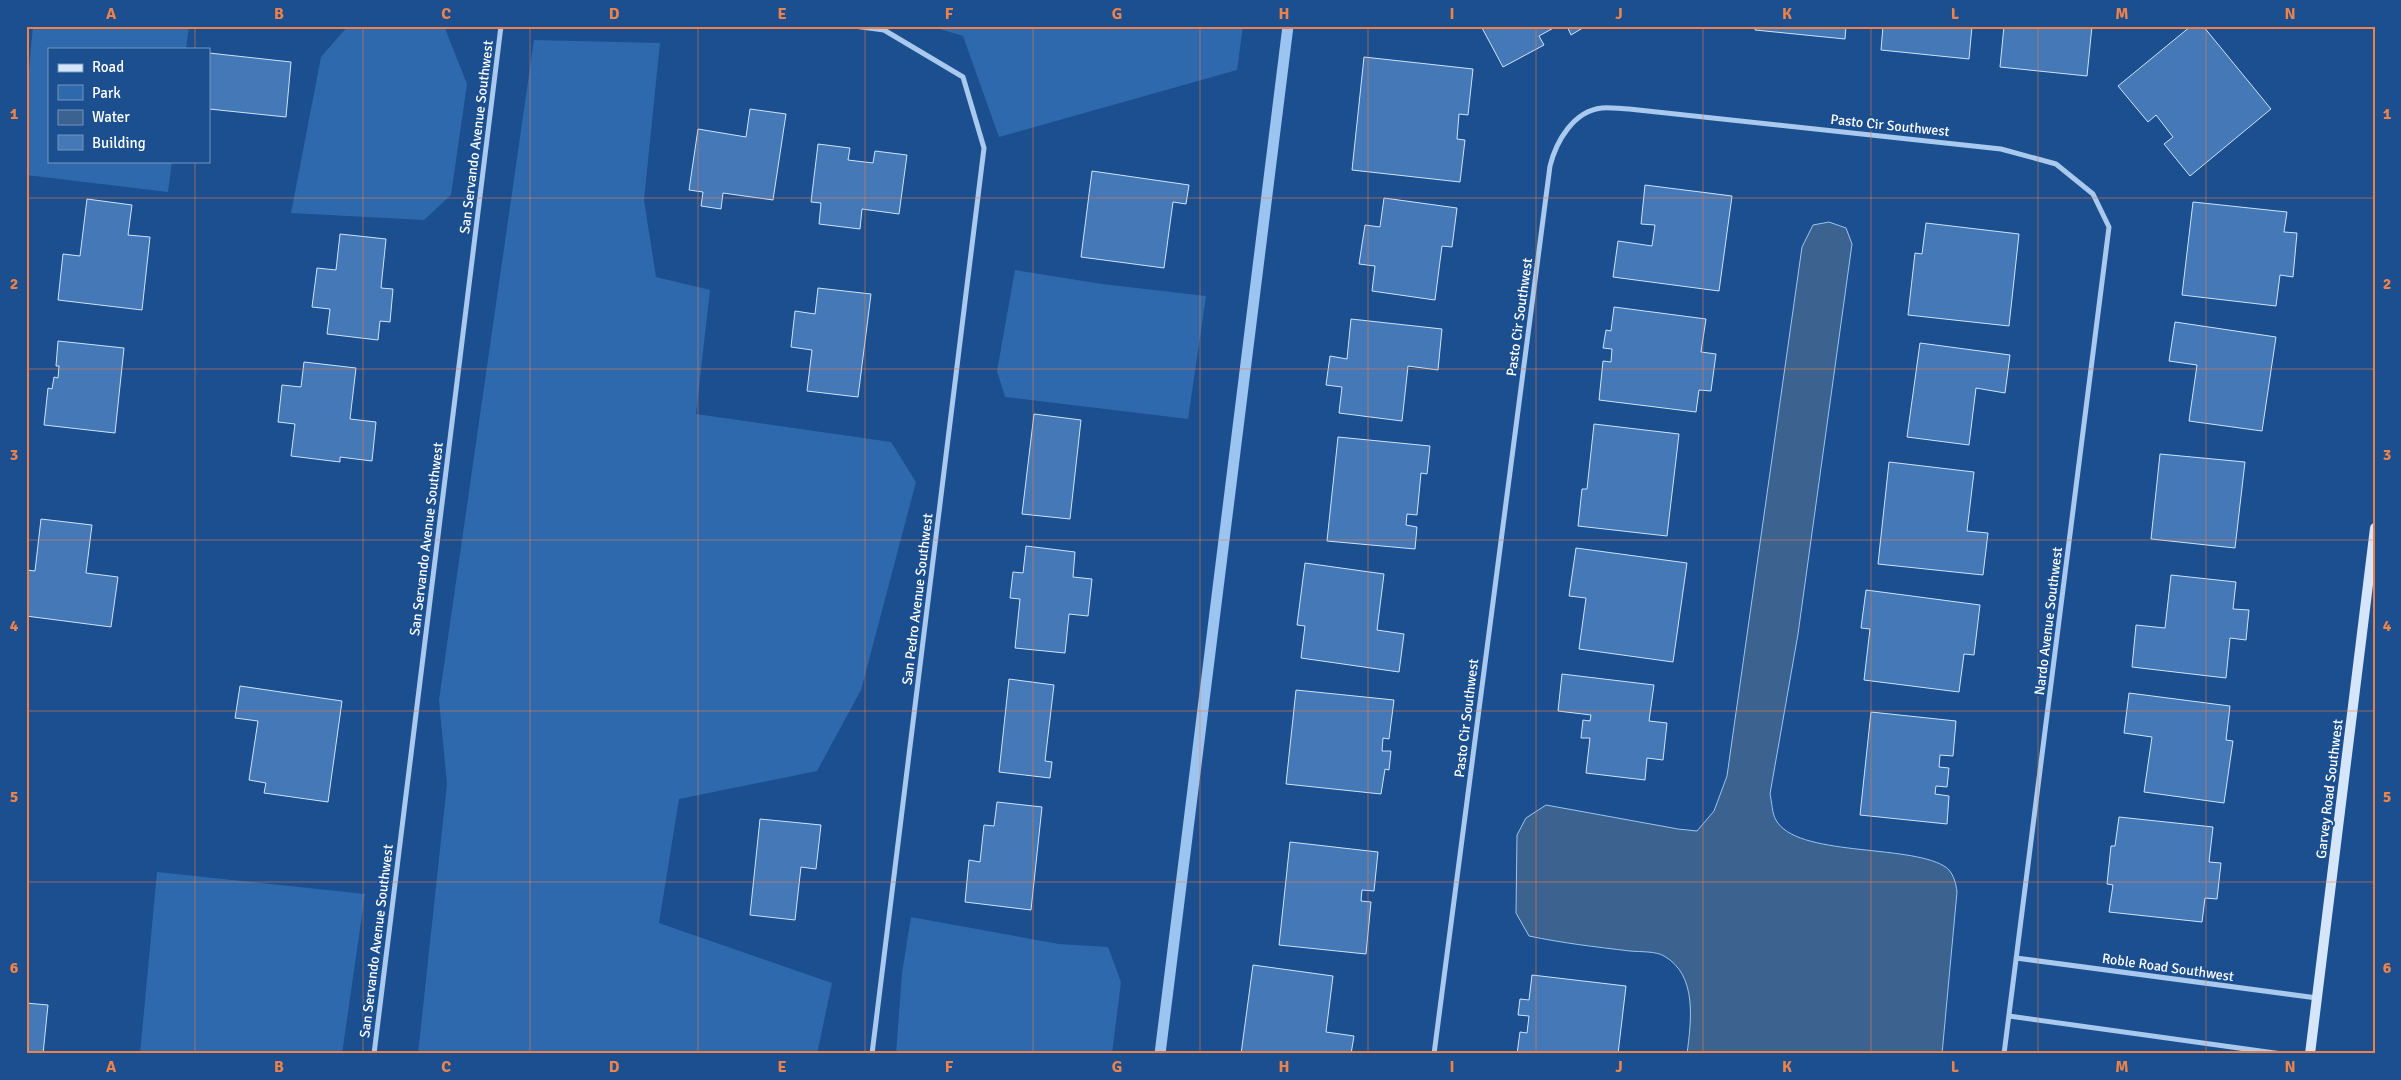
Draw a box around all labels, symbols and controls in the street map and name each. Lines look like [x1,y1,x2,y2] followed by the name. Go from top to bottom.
[106,4,117,24] text: A
[274,4,284,24] text: B
[441,4,451,24] text: C
[609,4,620,24] text: D
[777,4,787,24] text: E
[945,4,954,24] text: F
[1112,4,1122,24] text: G
[1279,4,1289,24] text: H
[1449,4,1455,24] text: I
[1615,4,1623,24] text: J
[1782,4,1792,24] text: K
[1951,4,1960,24] text: L
[2115,4,2129,24] text: M
[2284,4,2296,24] text: N
[456,39,497,235] street label: San Servando Avenue Southwest
[48,48,210,162] legend
[92,58,124,76] text: Road
[92,84,121,102] text: Park
[10,104,19,124] text: 1
[2383,104,2392,124] text: 1
[92,108,130,126] text: Water
[1830,111,1950,140] street label: Pasto Cir Southwest
[92,134,146,152] text: Building
[1503,257,1536,377] street label: Pasto Cir Southwest
[10,274,18,294] text: 2
[2383,274,2391,294] text: 2
[406,441,447,637] street label: San Servando Avenue Southwest
[10,445,18,465] text: 3
[2383,445,2391,465] text: 3
[899,512,936,686] street label: San Pedro Avenue Southwest
[2031,546,2066,696] street label: Nardo Avenue Southwest
[10,616,19,636] text: 4
[2383,616,2392,636] text: 4
[1451,658,1482,778] street label: Pasto Cir Southwest
[2313,718,2346,860] street label: Garvey Road Southwest
[10,787,18,807] text: 5
[2383,787,2391,807] text: 5
[356,843,397,1039] street label: San Servando Avenue Southwest
[2101,950,2235,985] street label: Roble Road Southwest
[10,958,19,978] text: 6
[2383,958,2392,978] text: 6
[106,1057,117,1077] text: A
[274,1057,284,1077] text: B
[441,1057,451,1077] text: C
[609,1057,620,1077] text: D
[777,1057,787,1077] text: E
[945,1057,954,1077] text: F
[1112,1057,1122,1077] text: G
[1279,1057,1289,1077] text: H
[1449,1057,1455,1077] text: I
[1615,1057,1623,1077] text: J
[1782,1057,1792,1077] text: K
[1951,1057,1960,1077] text: L
[2115,1057,2129,1077] text: M
[2284,1057,2296,1077] text: N

